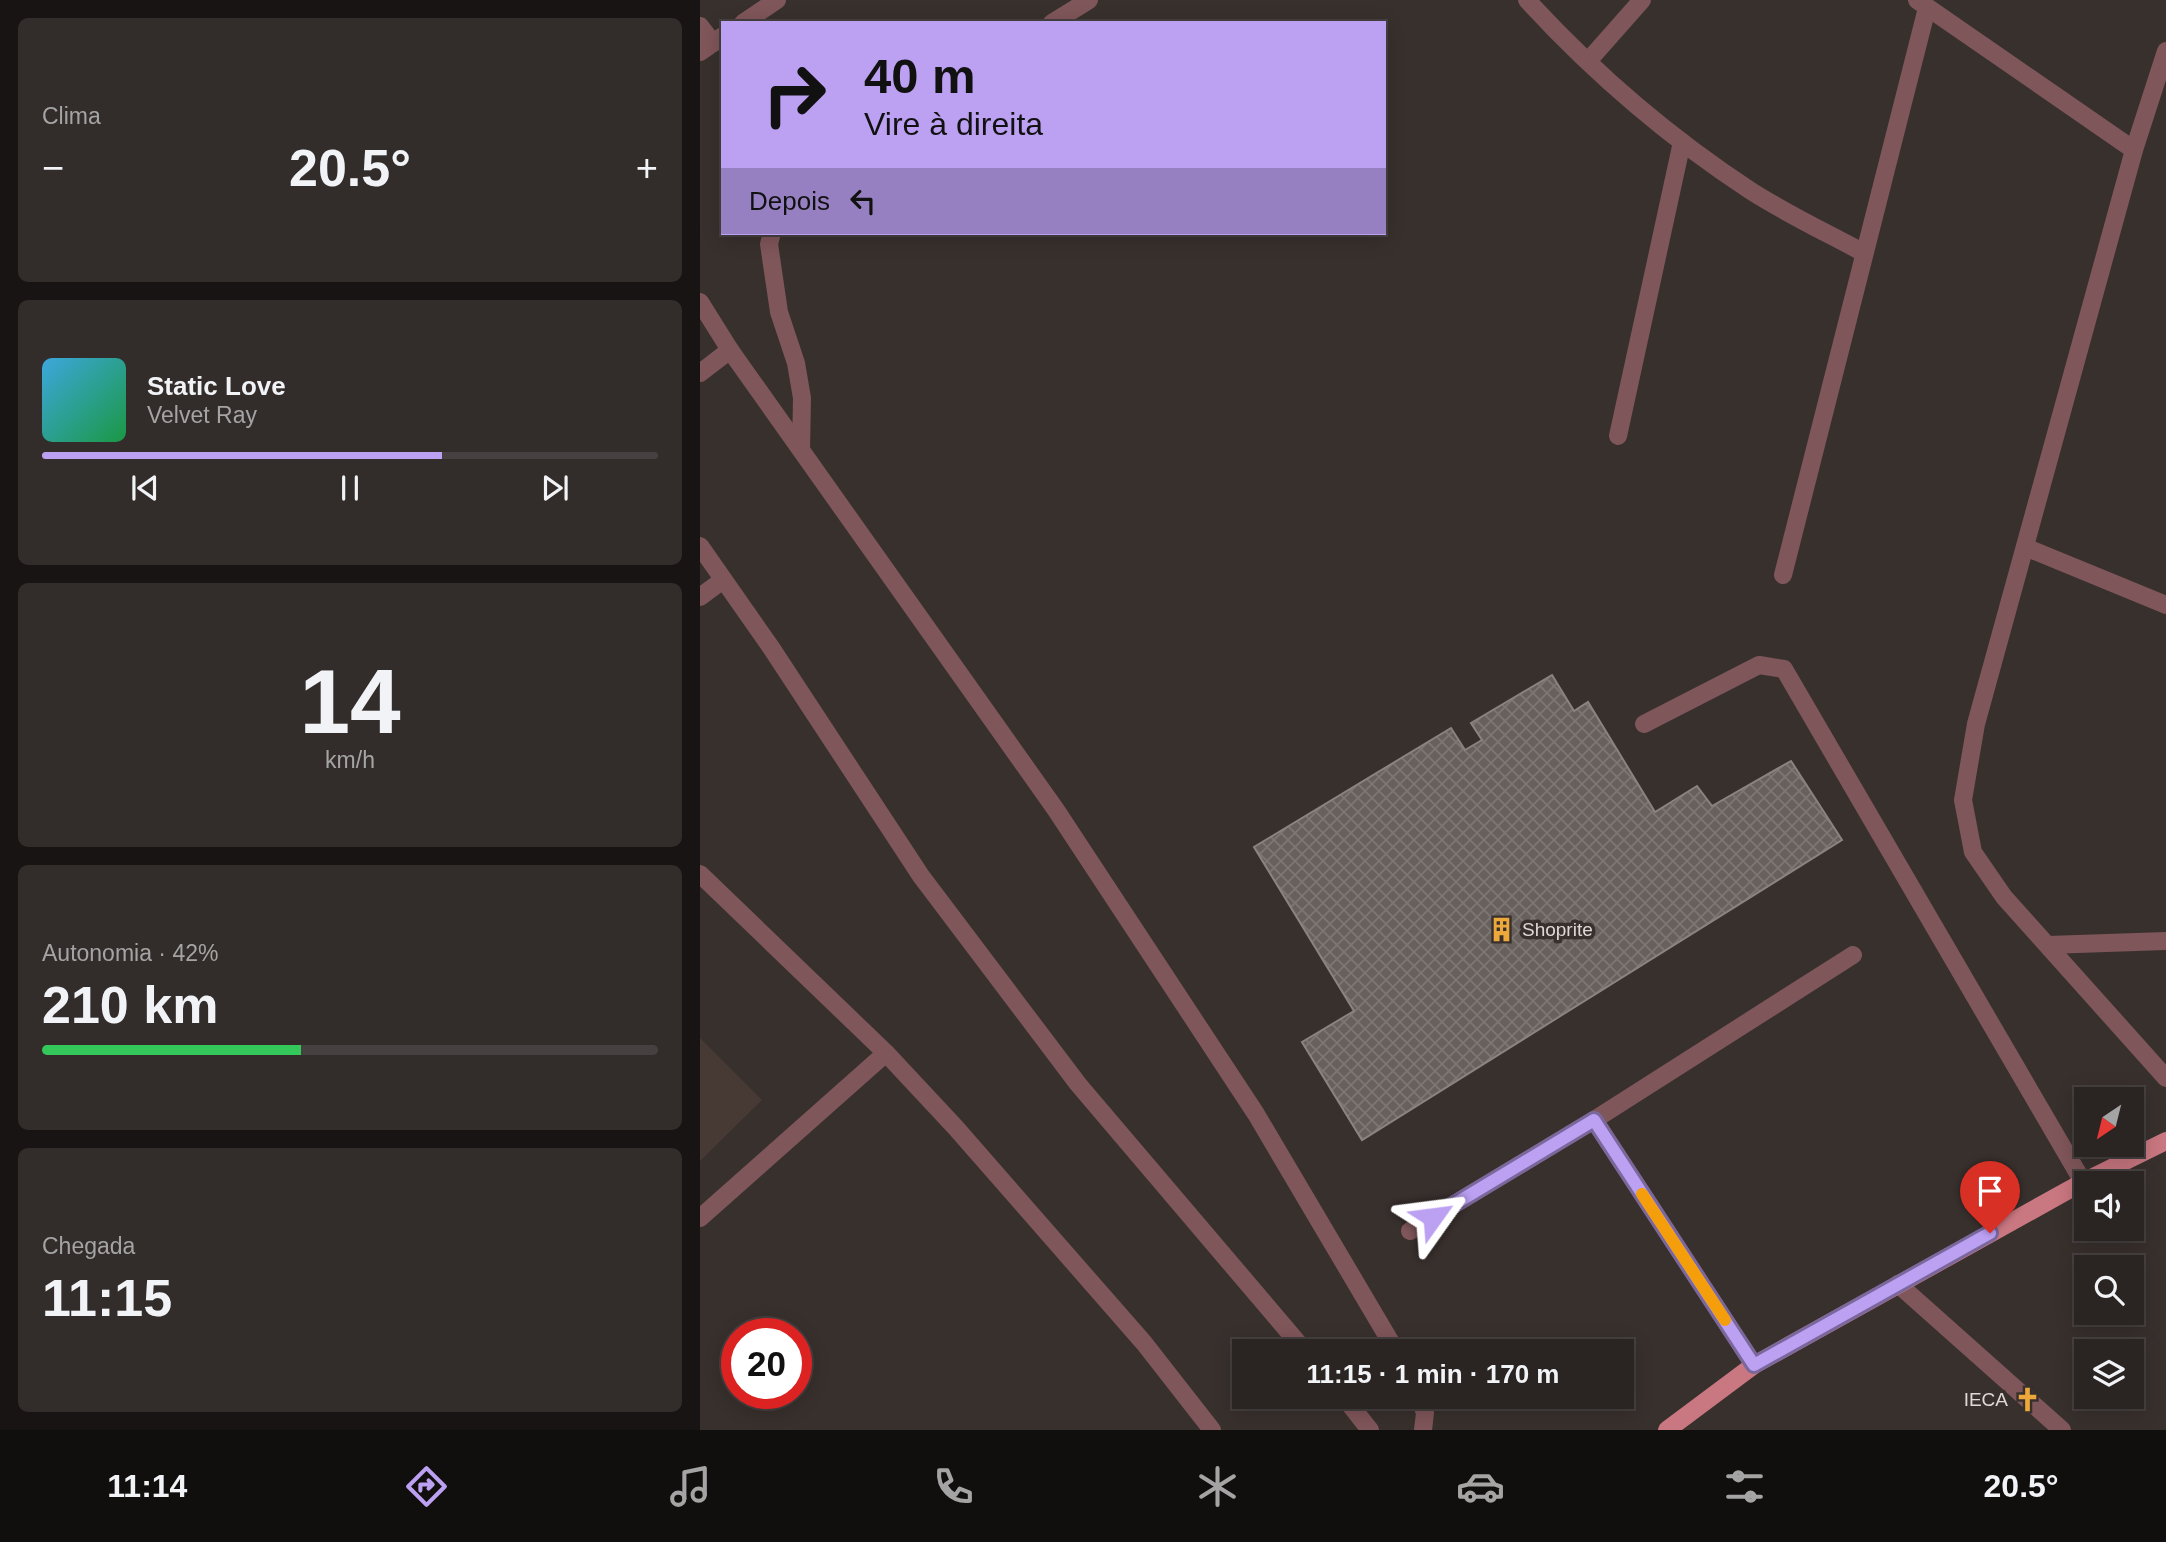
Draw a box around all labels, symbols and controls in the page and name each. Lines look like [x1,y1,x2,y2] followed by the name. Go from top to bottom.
[749,49,840,140] icon: right
[864,49,976,103] text: 40 m
[42,103,101,129] text: Clima
[864,106,1043,142] text: Vire à direita
[289,139,411,197] text: 20.5°
[42,147,64,189] text: −
[636,147,658,189] text: +
[844,182,882,220] icon: left
[749,186,830,216] text: Depois
[147,371,286,401] text: Static Love
[147,402,257,428] text: Velvet Ray
[126,469,164,507] icon: previous
[331,469,369,507] icon: pause
[536,469,574,507] icon: next
[299,651,401,752] text: 14
[325,747,375,773] text: km/h
[1488,915,1516,943] building icon: Shoprite
[1522,919,1593,940] place label: Shoprite
[42,940,218,966] text: Autonomia · 42%
[42,976,218,1034] text: 210 km
[2074,1087,2144,1157] north arrow
[2074,1087,2144,1409] map controls
[1960,1161,2020,1233] pin
[2074,1171,2144,1241] button: sound
[1971,1172,2009,1210] icon: arrive
[1396,1180,1470,1254] position arrow
[42,1233,135,1259] text: Chegada
[2074,1255,2144,1325] button: search
[42,1269,172,1327] text: 11:15
[721,1318,812,1409] speed limit sign: 20
[2074,1339,2144,1409] button: layers
[1307,1359,1559,1389] text: 11:15 · 1 min · 170 m
[2014,1385,2042,1413] church icon: IECA
[1964,1389,2008,1410] place label: IECA
[402,1462,451,1511] icon: directions
[666,1462,715,1511] icon: music
[929,1462,978,1511] icon: phone
[1193,1462,1242,1511] icon: climate
[1456,1462,1505,1511] icon: car
[1720,1462,1769,1511] icon: filters
[107,1468,187,1504] text: 11:14
[1984,1468,2059,1504] text: 20.5°

